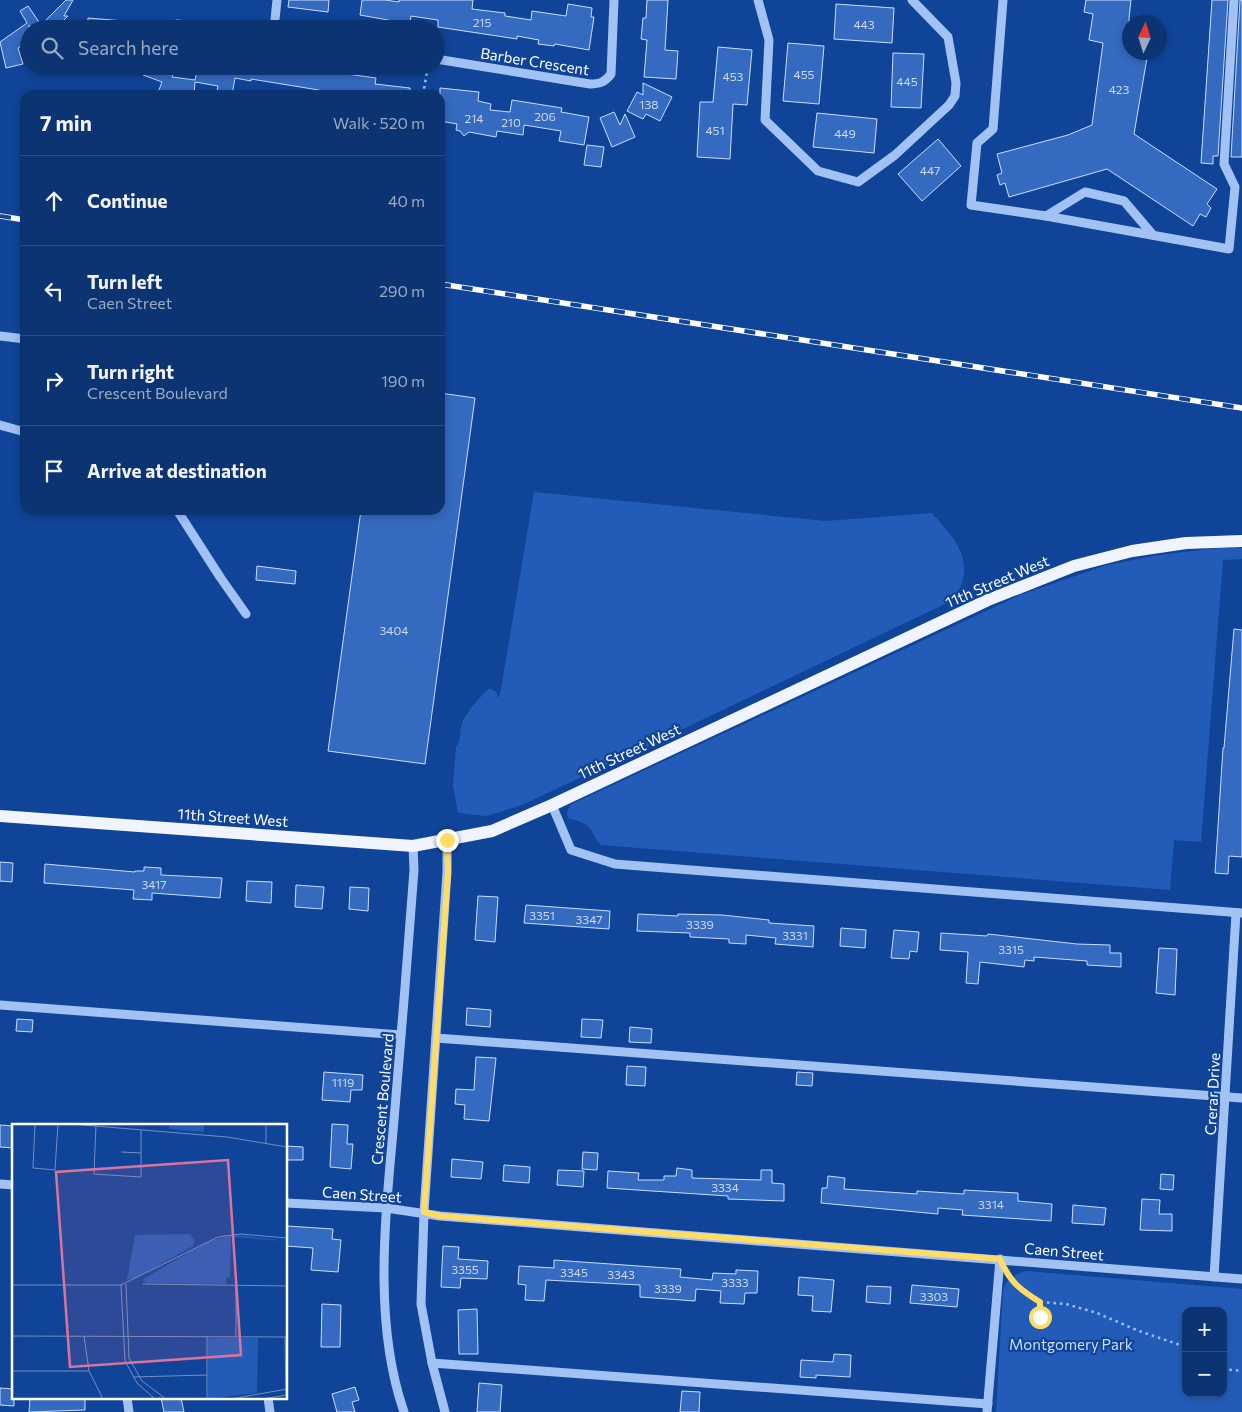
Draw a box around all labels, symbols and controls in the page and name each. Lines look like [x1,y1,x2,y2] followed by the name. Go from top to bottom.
[473,15,491,29] house number: 215
[1122,15,1167,60] north arrow
[853,17,875,31] house number: 443
[20,20,445,75] search box
[38,34,66,62] icon: search
[78,36,178,59] text: Search here
[479,44,591,78] street label: Barber Crescent
[794,67,815,81] house number: 455
[723,69,744,83] house number: 453
[896,74,918,88] house number: 445
[1109,82,1129,96] house number: 423
[639,97,659,111] house number: 138
[534,109,556,123] house number: 206
[40,110,92,135] text: 7 min
[465,111,483,125] house number: 214
[333,113,425,132] text: Walk · 520 m
[501,115,521,129] house number: 210
[705,123,725,137] house number: 451
[834,126,856,140] house number: 449
[920,163,940,177] house number: 447
[40,187,68,215] icon: ahead
[87,189,167,212] text: Continue
[388,191,425,210] text: 40 m
[87,270,162,293] text: Turn left
[40,277,68,305] icon: left
[379,281,425,300] text: 290 m
[87,293,172,312] text: Caen Street
[87,360,174,383] text: Turn right
[40,367,68,395] icon: right
[381,371,425,390] text: 190 m
[87,383,228,402] text: Crescent Boulevard
[40,457,68,485] icon: arrive
[87,459,267,482] text: Arrive at destination
[942,551,1052,611] street label: 11th Street West
[379,623,409,637] house number: 3404
[575,719,683,783] street label: 11th Street West
[177,804,289,830] street label: 11th Street West
[436,829,459,852] route end
[141,877,167,891] house number: 3417
[529,908,555,922] house number: 3351
[576,912,602,926] house number: 3347
[686,917,714,931] house number: 3339
[782,928,808,942] house number: 3331
[998,942,1024,956] house number: 3315
[367,1032,397,1166] street label: Crescent Boulevard
[1201,1052,1223,1136] street label: Crerar Drive
[332,1075,354,1089] house number: 1119
[12,1124,288,1400] inset map
[711,1180,739,1194] house number: 3334
[322,1182,402,1206] street label: Caen Street
[978,1197,1004,1211] house number: 3314
[1023,1239,1105,1263] street label: Caen Street
[451,1262,479,1276] house number: 3355
[560,1265,588,1279] house number: 3345
[607,1267,635,1281] house number: 3343
[721,1275,749,1289] house number: 3333
[654,1281,682,1295] house number: 3339
[920,1289,948,1303] house number: 3303
[1029,1306,1052,1329] route start
[1182,1307,1227,1397] map controls
[1182,1307,1227,1352] button: +
[1009,1335,1133,1353] park label: Montgomery Park
[1182,1352,1227,1397] button: −

